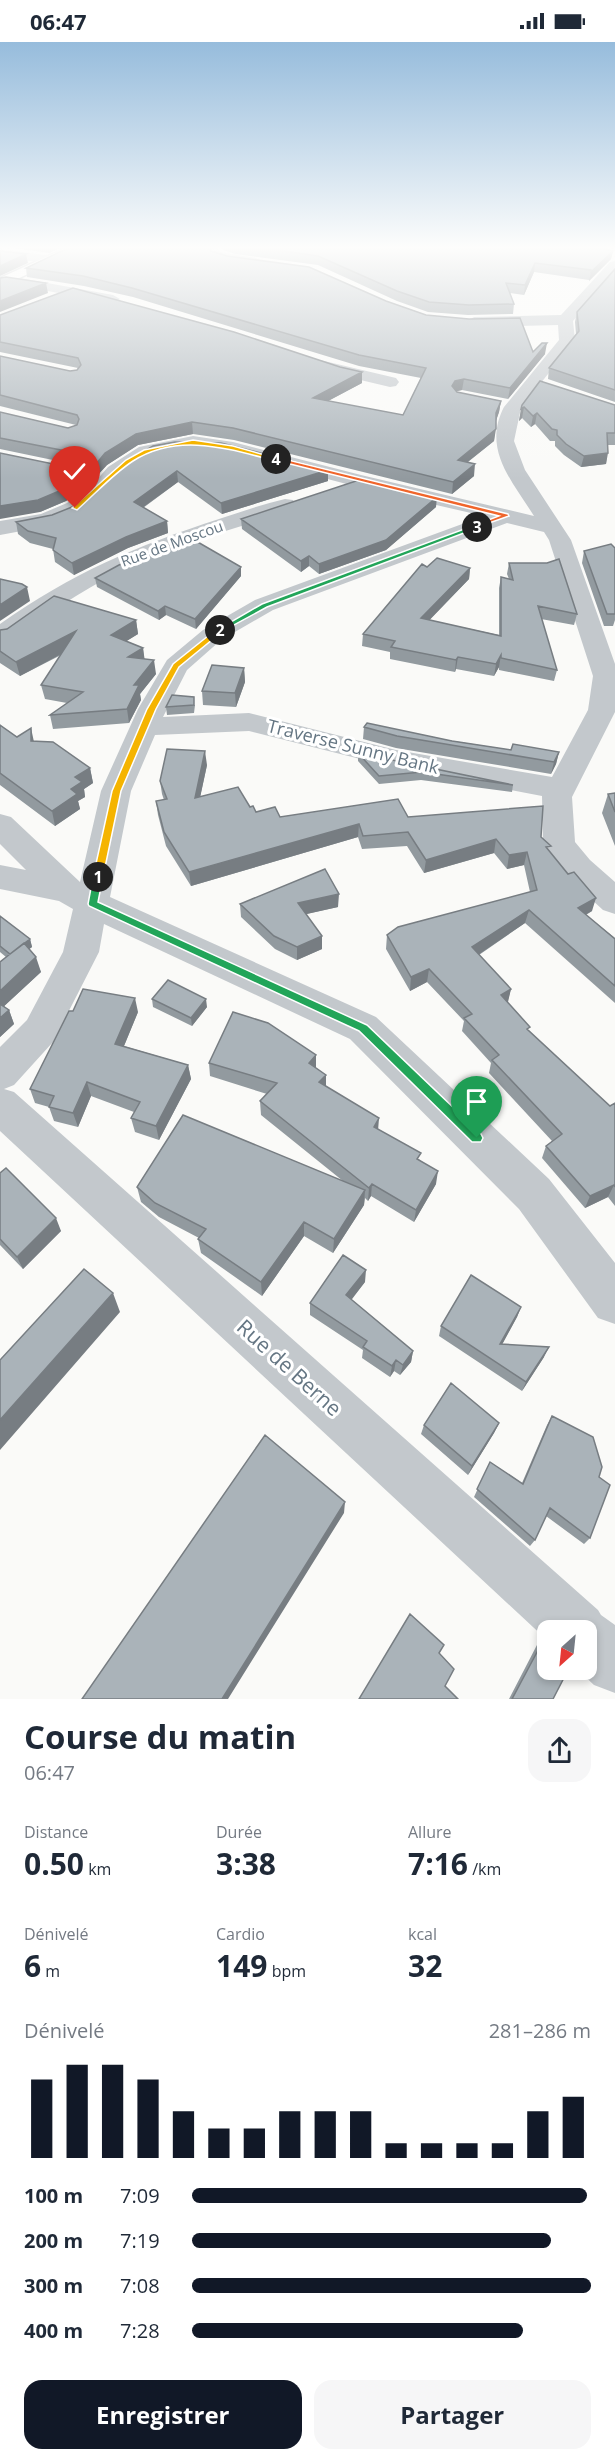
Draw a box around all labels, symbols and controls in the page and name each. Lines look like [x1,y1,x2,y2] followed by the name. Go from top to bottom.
[30,6,87,36] text: 06:47
[261,444,291,474] pin: 4
[49,446,100,508] pin
[271,448,281,470] text: 4
[58,455,91,488] icon: check
[462,512,492,542] pin: 3
[118,515,226,571] street label: Rue de Moscou
[472,516,482,538] text: 3
[205,615,235,645] pin: 2
[215,619,225,641] text: 2
[265,713,442,779] street label: Traverse Sunny Bank
[83,862,113,892] pin: 1
[93,866,103,888] text: 1
[451,1076,502,1138] pin
[460,1085,493,1118] icon: arrive
[231,1313,348,1422] street label: Rue de Berne
[537,1620,597,1680] north arrow
[537,1620,597,1680] map controls
[24,1714,296,1759] text: Course du matin
[528,1719,591,1782] button: share
[24,1759,75,1786] text: 06:47
[24,1821,88,1843] text: Distance
[216,1821,262,1843] text: Durée
[408,1821,452,1843] text: Allure
[24,1843,84,1884] text: 0.50
[216,1843,276,1884] text: 3:38
[408,1843,468,1884] text: 7:16
[84,1858,111,1880] text: km
[468,1858,501,1880] text: /km
[24,1923,88,1945] text: Dénivelé
[216,1923,265,1945] text: Cardio
[408,1923,437,1945] text: kcal
[24,1945,41,1986] text: 6
[216,1945,267,1986] text: 149
[408,1945,442,1986] text: 32
[41,1960,60,1982] text: m
[267,1960,306,1982] text: bpm
[24,2017,105,2044] text: Dénivelé
[489,2017,591,2044] text: 281–286 m
[24,2182,83,2209] text: 100 m
[120,2182,160,2209] text: 7:09
[24,2227,83,2254] text: 200 m
[120,2227,160,2254] text: 7:19
[24,2272,83,2299] text: 300 m
[120,2272,160,2299] text: 7:08
[24,2317,83,2344] text: 400 m
[120,2317,160,2344] text: 7:28
[24,2380,302,2449] button: Enregistrer
[314,2380,591,2449] button: Partager

